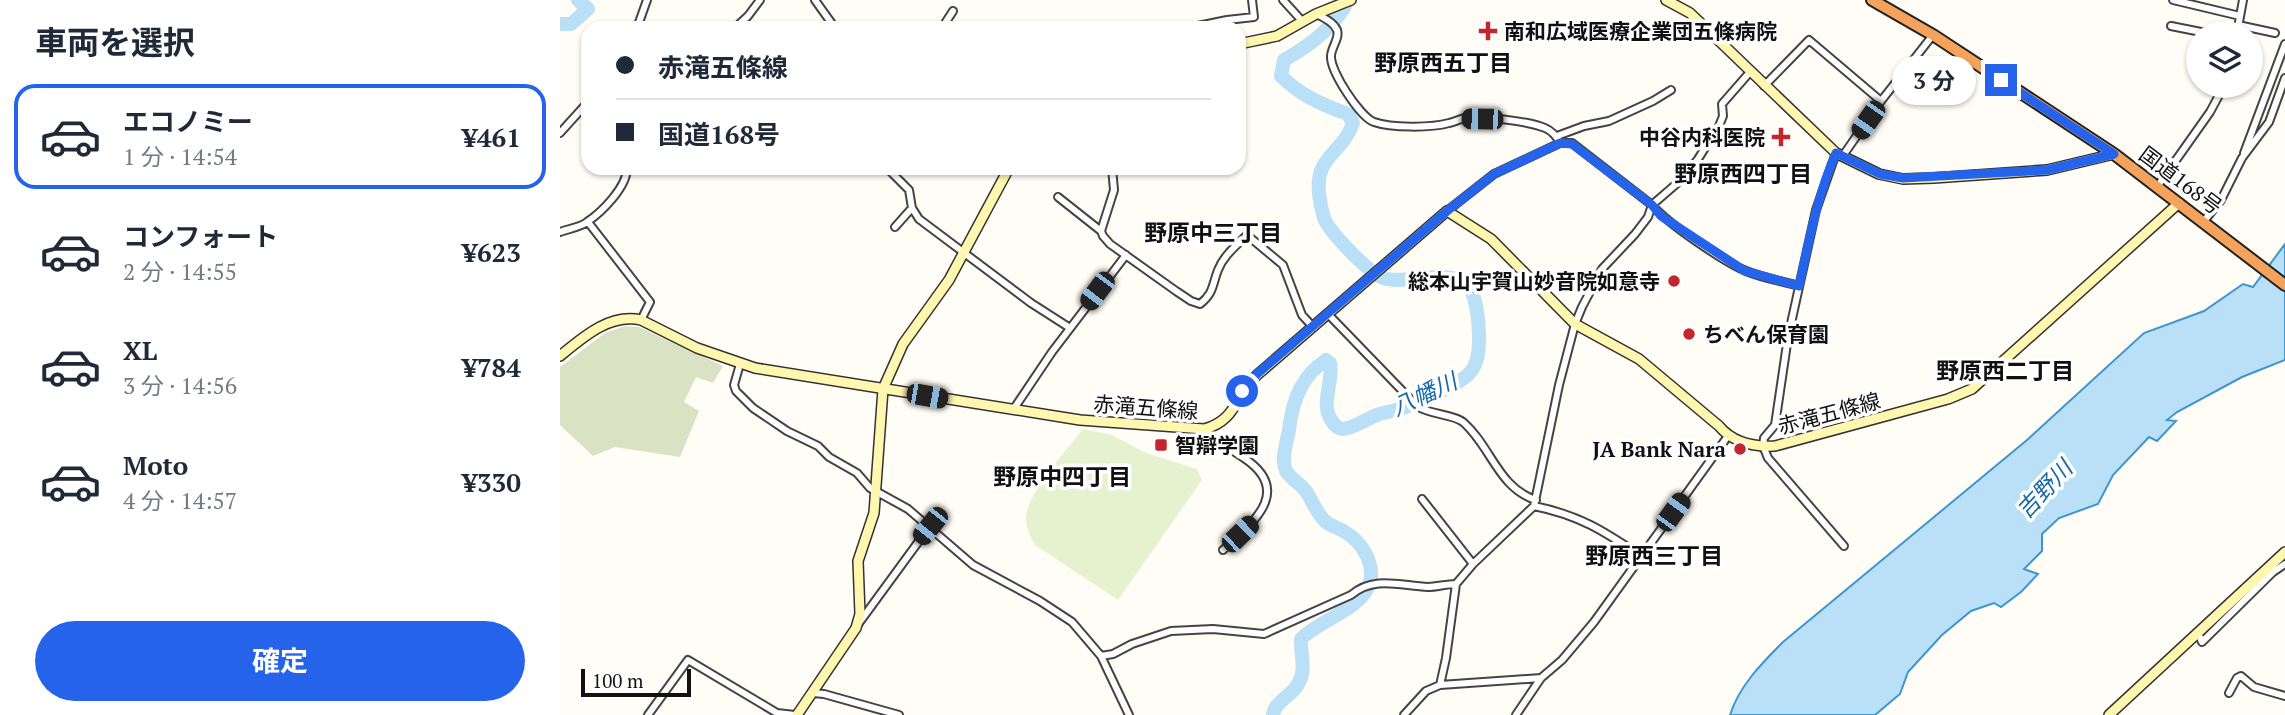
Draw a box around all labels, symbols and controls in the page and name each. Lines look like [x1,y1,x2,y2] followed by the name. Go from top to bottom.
[1504,17,1777,45] place label: 南和広域医療企業団五條病院
[35,21,195,63] text: 車両を選択
[1478,21,1498,41] marker: 南和広域医療企業団五條病院
[2186,21,2263,98] map controls
[2186,21,2263,98] button: layers
[1374,47,1512,78] district label: 野原西五丁目
[658,50,788,84] text: 赤滝五條線
[1892,56,1976,104] callout: 3 分
[1985,64,2017,96] route end
[1913,65,1955,96] text: 3 分
[1848,97,1889,143] car
[123,104,253,138] text: エコノミー
[39,105,102,168] icon: car
[1461,108,1504,130] car
[658,117,780,151] text: 国道168号
[462,120,521,154] text: ¥461
[1639,123,1765,151] place label: 中谷内科医院
[1771,127,1791,147] marker: 中谷内科医院
[2134,140,2228,220] street label: 国道168号
[123,141,237,172] text: 1 分 · 14:54
[1674,158,1812,189] district label: 野原西四丁目
[1144,217,1282,248] district label: 野原中三丁目
[123,219,278,253] text: コンフォート
[39,220,102,283] icon: car
[462,235,521,269] text: ¥623
[123,256,237,287] text: 2 分 · 14:55
[1408,267,1660,295] place label: 総本山宇賀山妙音院如意寺
[1076,268,1119,314] car
[1666,273,1682,289] marker: 総本山宇賀山妙音院如意寺
[1703,320,1829,348] place label: ちべん保育園
[1681,326,1697,342] marker: ちべん保育園
[123,333,157,367] text: XL
[39,335,102,398] icon: car
[462,350,521,384] text: ¥784
[1936,355,2074,386] district label: 野原西二丁目
[1386,364,1465,423] water label: 八幡川
[123,370,237,401] text: 3 分 · 14:56
[1226,375,1258,407] route start
[905,382,950,410] car
[1775,386,1883,440] street label: 赤滝五條線
[1093,389,1199,425] street label: 赤滝五條線
[1175,431,1259,459] place label: 智辯学園
[1592,435,1726,463] place label: JA Bank Nara
[1153,437,1169,453] marker: 智辯学園
[1732,441,1748,457] marker: JA Bank Nara
[123,448,188,482] text: Moto
[39,450,102,513] icon: car
[2009,451,2081,525] water label: 吉野川
[993,461,1131,492] district label: 野原中四丁目
[462,465,521,499] text: ¥330
[123,485,237,516] text: 4 分 · 14:57
[1653,489,1694,535] car
[909,503,952,549] car
[1218,512,1263,556] car
[1585,540,1723,571] district label: 野原西三丁目
[35,621,525,701] button: 確定
[581,666,691,698] scale bar
[592,668,643,693] text: 100 m

